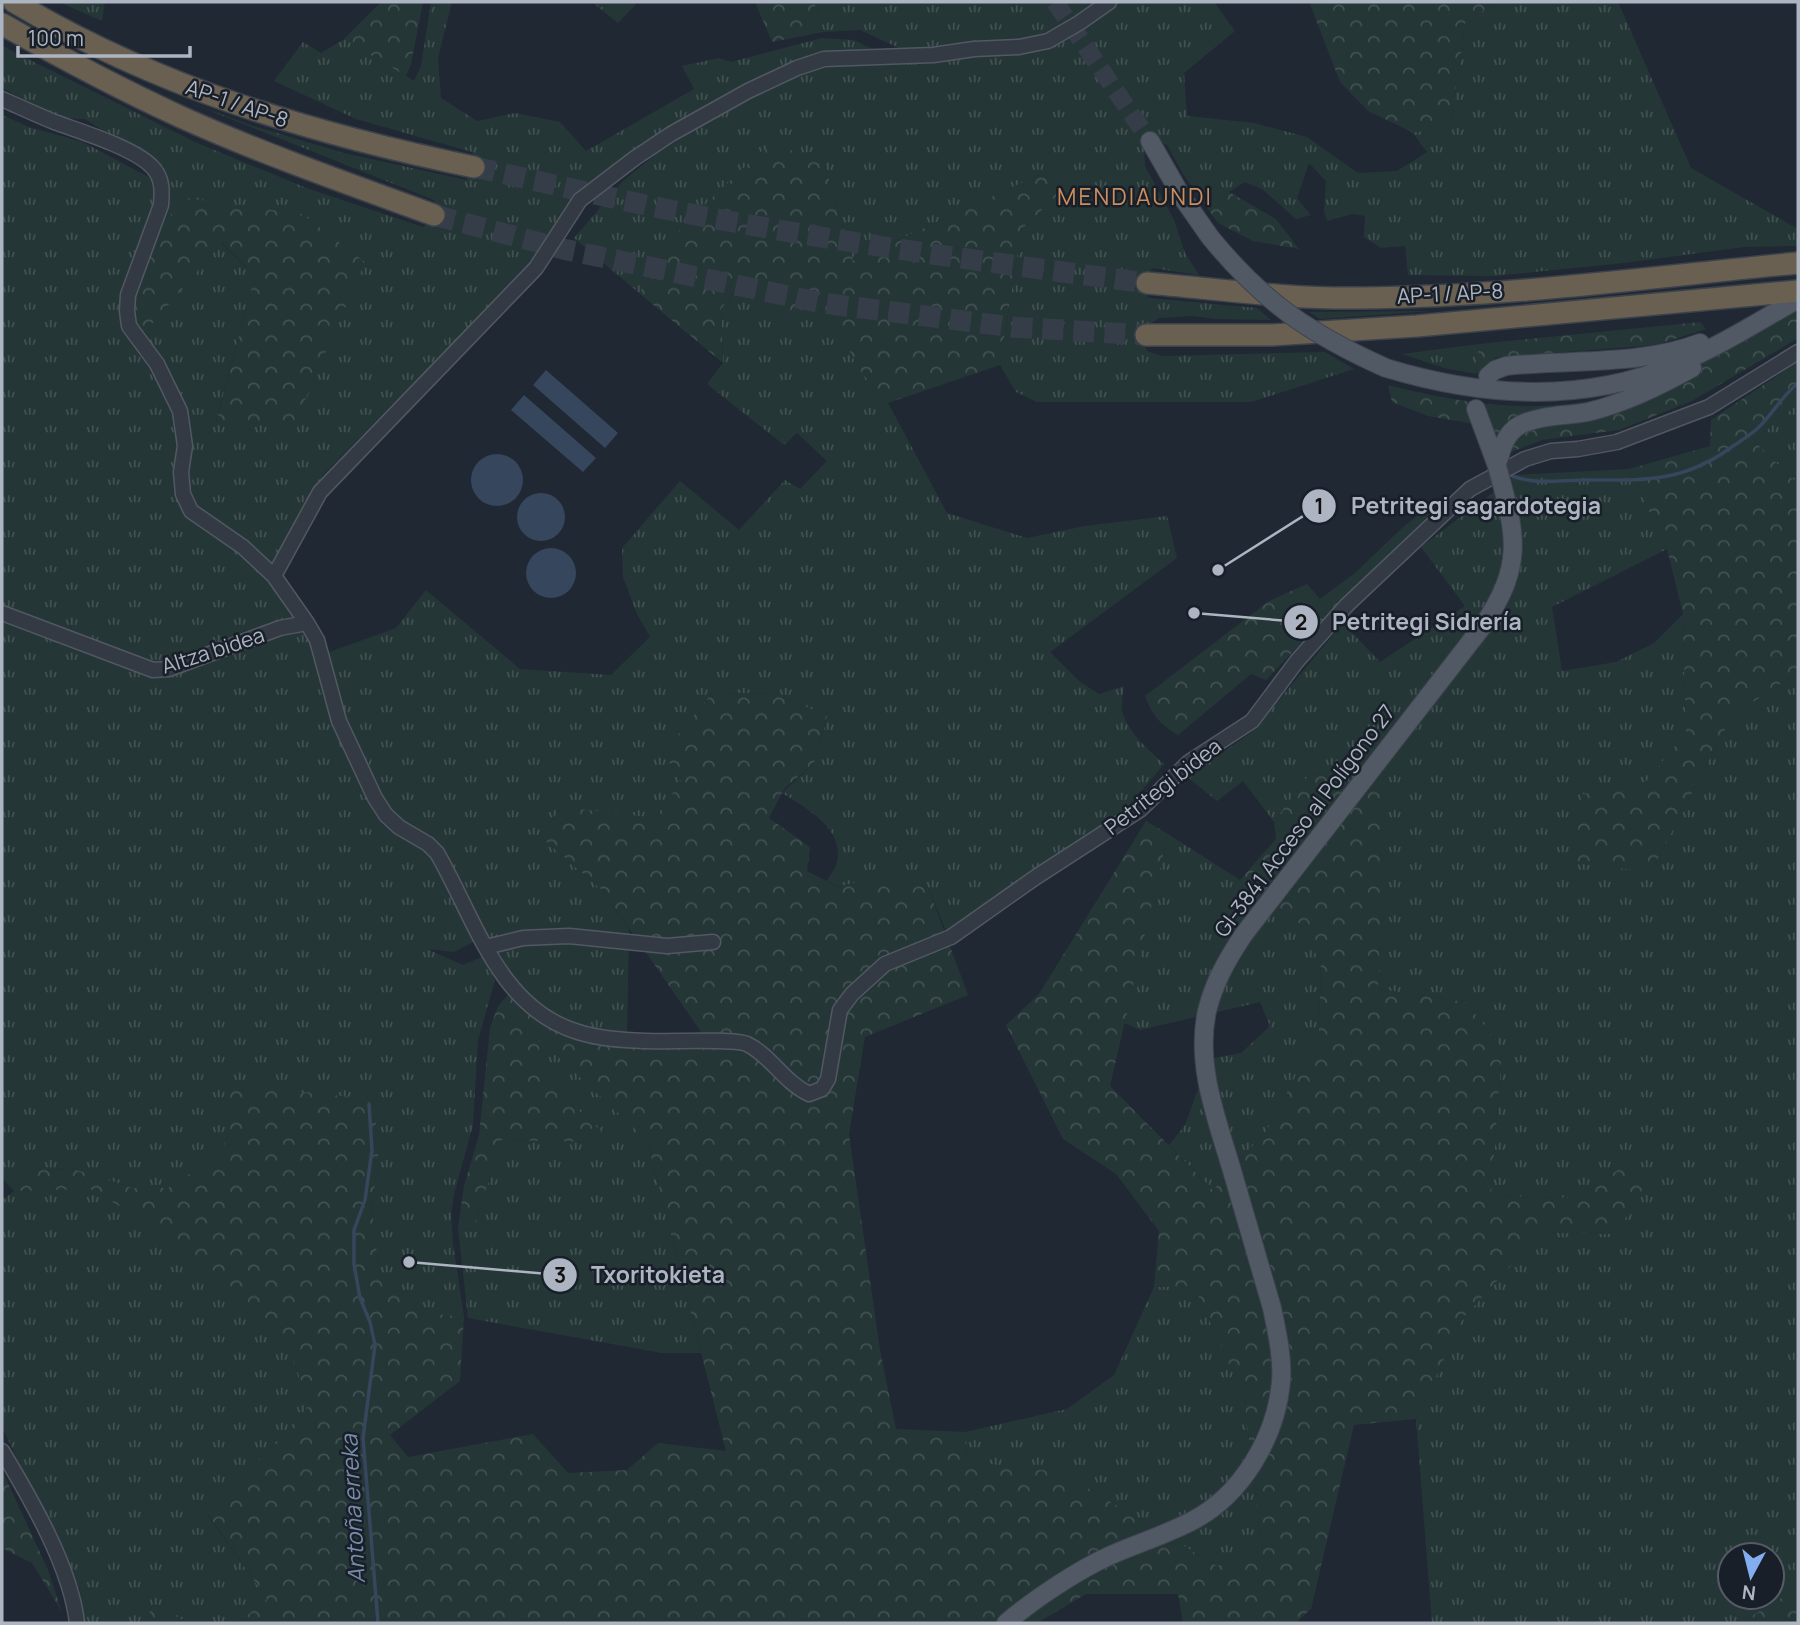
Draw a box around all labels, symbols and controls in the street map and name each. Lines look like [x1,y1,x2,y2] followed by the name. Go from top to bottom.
[18,14,189,58] scale bar
[28,24,84,52] text: 100 m
[182,72,292,134] street label: AP-1 / AP-8
[1057,180,1213,212] district label: MENDIAUNDI
[1396,276,1504,310] street label: AP-1 / AP-8
[1302,484,1615,528] callout: Petritegi sagardotegia
[1351,489,1601,521] text: Petritegi sagardotegia
[1314,492,1324,520] text: 1
[1283,600,1536,644] callout: Petritegi Sidrería
[1332,605,1522,637] text: Petritegi Sidrería
[1295,608,1307,636] text: 2
[158,620,268,680] street label: Altza bidea
[1208,699,1401,942] street label: GI-3841 Acceso al Polígono 27
[1098,732,1227,841] street label: Petritegi bidea
[542,1253,739,1297] callout: Txoritokieta
[591,1258,725,1290] text: Txoritokieta
[554,1261,566,1289] text: 3
[332,1433,372,1584] water label: Antoña erreka
[1716,1541,1786,1611] north arrow
[1741,1579,1757,1607] text: N

